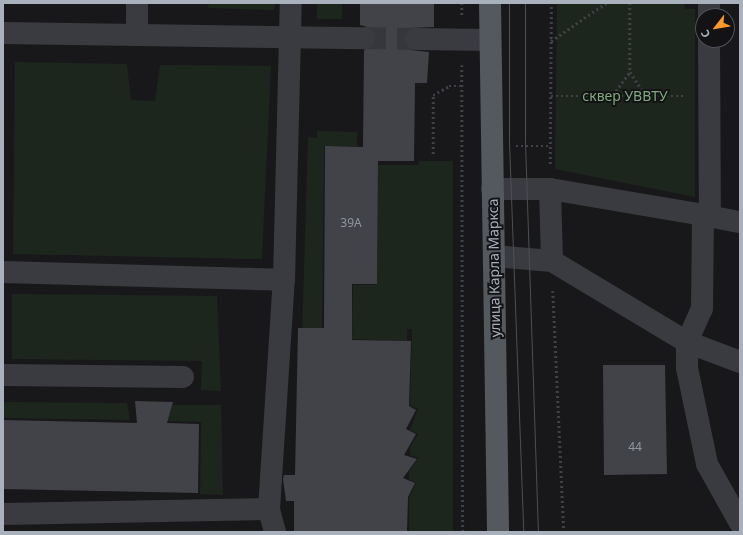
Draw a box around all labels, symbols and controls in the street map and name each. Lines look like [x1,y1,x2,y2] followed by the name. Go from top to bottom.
[695,8,735,48] north arrow
[697,27,713,41] text: С
[582,88,668,104] park label: сквер УВВТУ
[484,199,504,337] street label: улица Карла Маркса
[340,216,362,230] house number: 39А
[628,440,642,454] house number: 44

